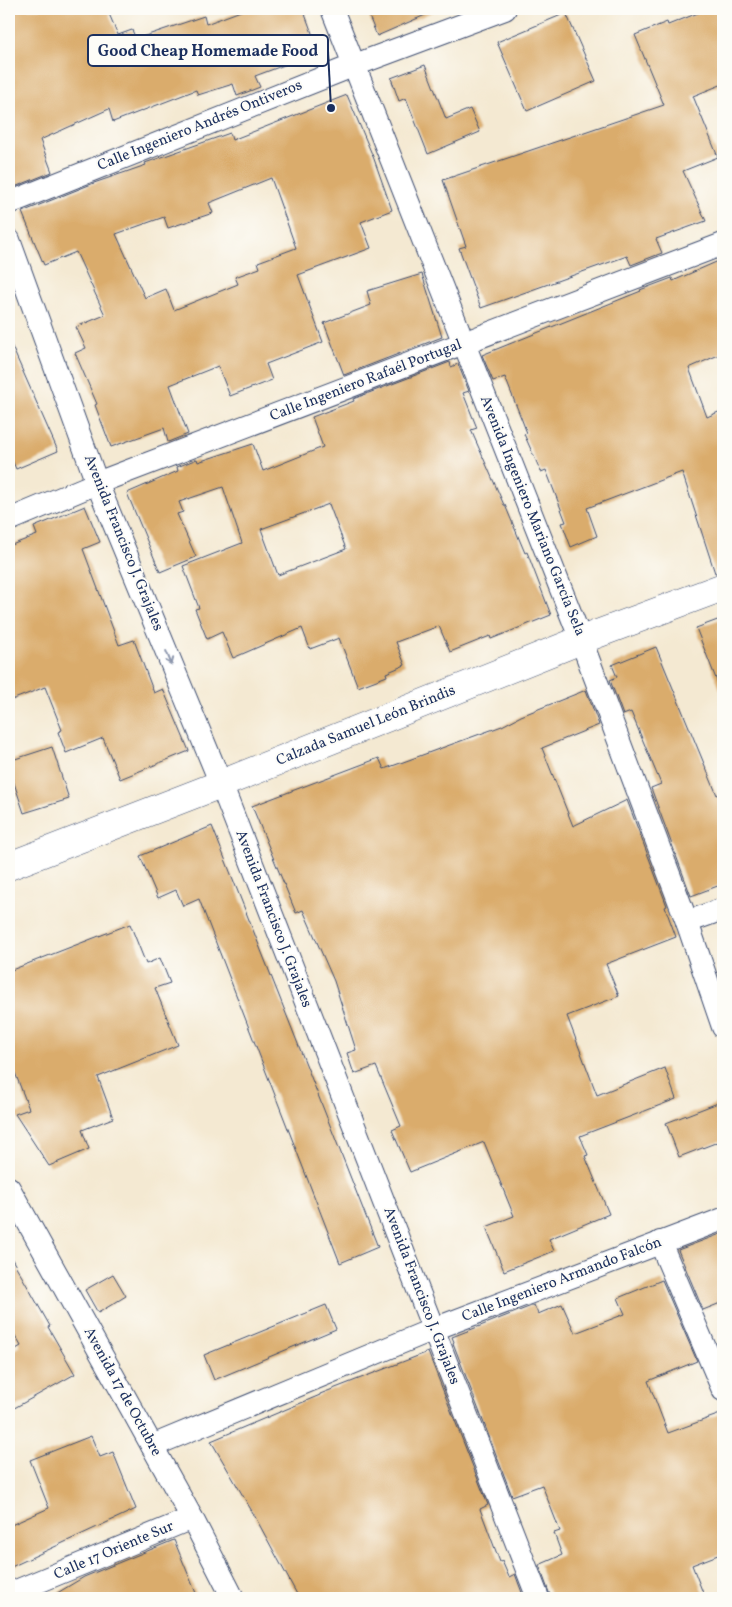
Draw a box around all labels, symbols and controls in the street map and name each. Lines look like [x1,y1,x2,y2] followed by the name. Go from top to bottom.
[88,35,328,66] callout: Good Cheap Homemade Food
[98,41,318,63] text: Good Cheap Homemade Food
[94,75,306,177] street label: Calle Ingeniero Andrés Ontiveros
[267,335,465,427] street label: Calle Ingeniero Rafaél Portugal
[474,393,590,639] street label: Avenida Ingeniero Mariano García Sela
[78,452,168,634] street label: Avenida Francisco J. Grajales
[165,650,174,665] one-way arrow
[273,680,459,772] street label: Calzada Samuel León Brindis
[229,827,317,1011] street label: Avenida Francisco J. Grajales
[377,1204,465,1388] street label: Avenida Francisco J. Grajales
[459,1232,665,1328] street label: Calle Ingeniero Armando Falcón
[78,1324,166,1460] street label: Avenida 17 de Octubre
[51,1516,177,1586] street label: Calle 17 Oriente Sur

